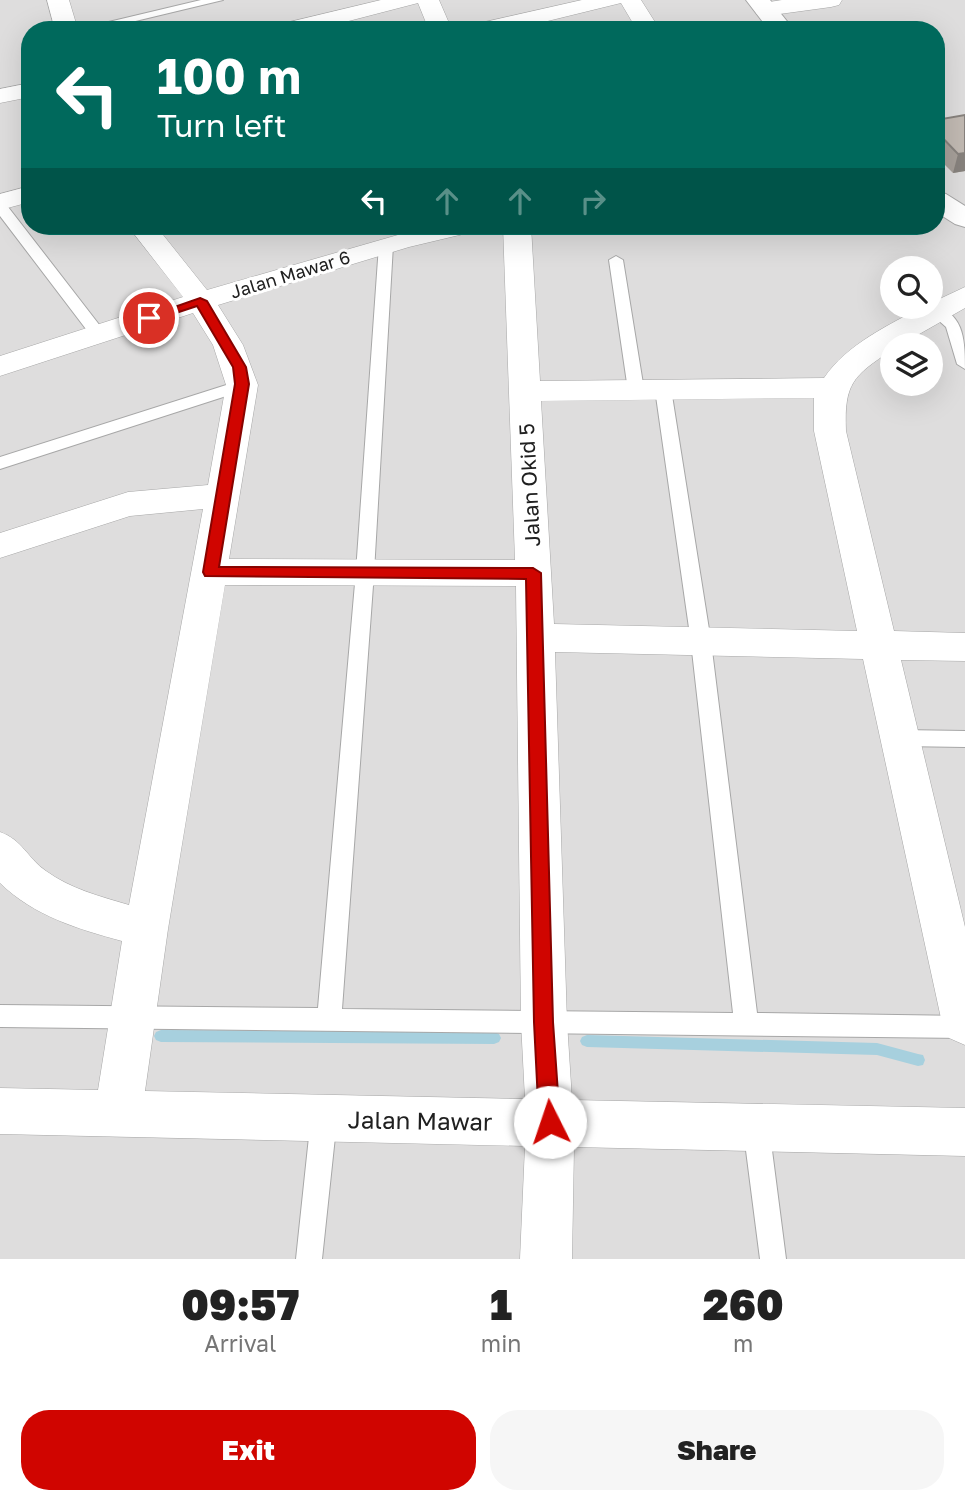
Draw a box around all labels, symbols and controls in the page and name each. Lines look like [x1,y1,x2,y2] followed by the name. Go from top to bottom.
[157,46,301,105] text: 100 m
[42,49,133,140] icon: left
[157,106,286,144] text: Turn left
[355,182,393,220] icon: left
[428,182,466,220] icon: ahead
[501,182,539,220] icon: ahead
[574,182,612,220] icon: right
[228,245,352,303] street label: Jalan Mawar 6
[880,256,943,396] map controls
[880,256,943,319] button: search
[119,288,179,348] pin
[130,299,168,337] icon: arrive
[880,333,943,396] button: layers
[513,423,545,547] street label: Jalan Okid 5
[513,1085,587,1159] position arrow
[347,1104,493,1136] street label: Jalan Mawar
[181,1279,300,1329] text: 09:57
[490,1279,512,1329] text: 1
[703,1279,784,1329] text: 260
[204,1329,276,1357] text: Arrival
[481,1329,521,1357] text: min
[733,1329,753,1357] text: m
[21,1410,476,1490] button: Exit
[490,1410,944,1490] button: Share

